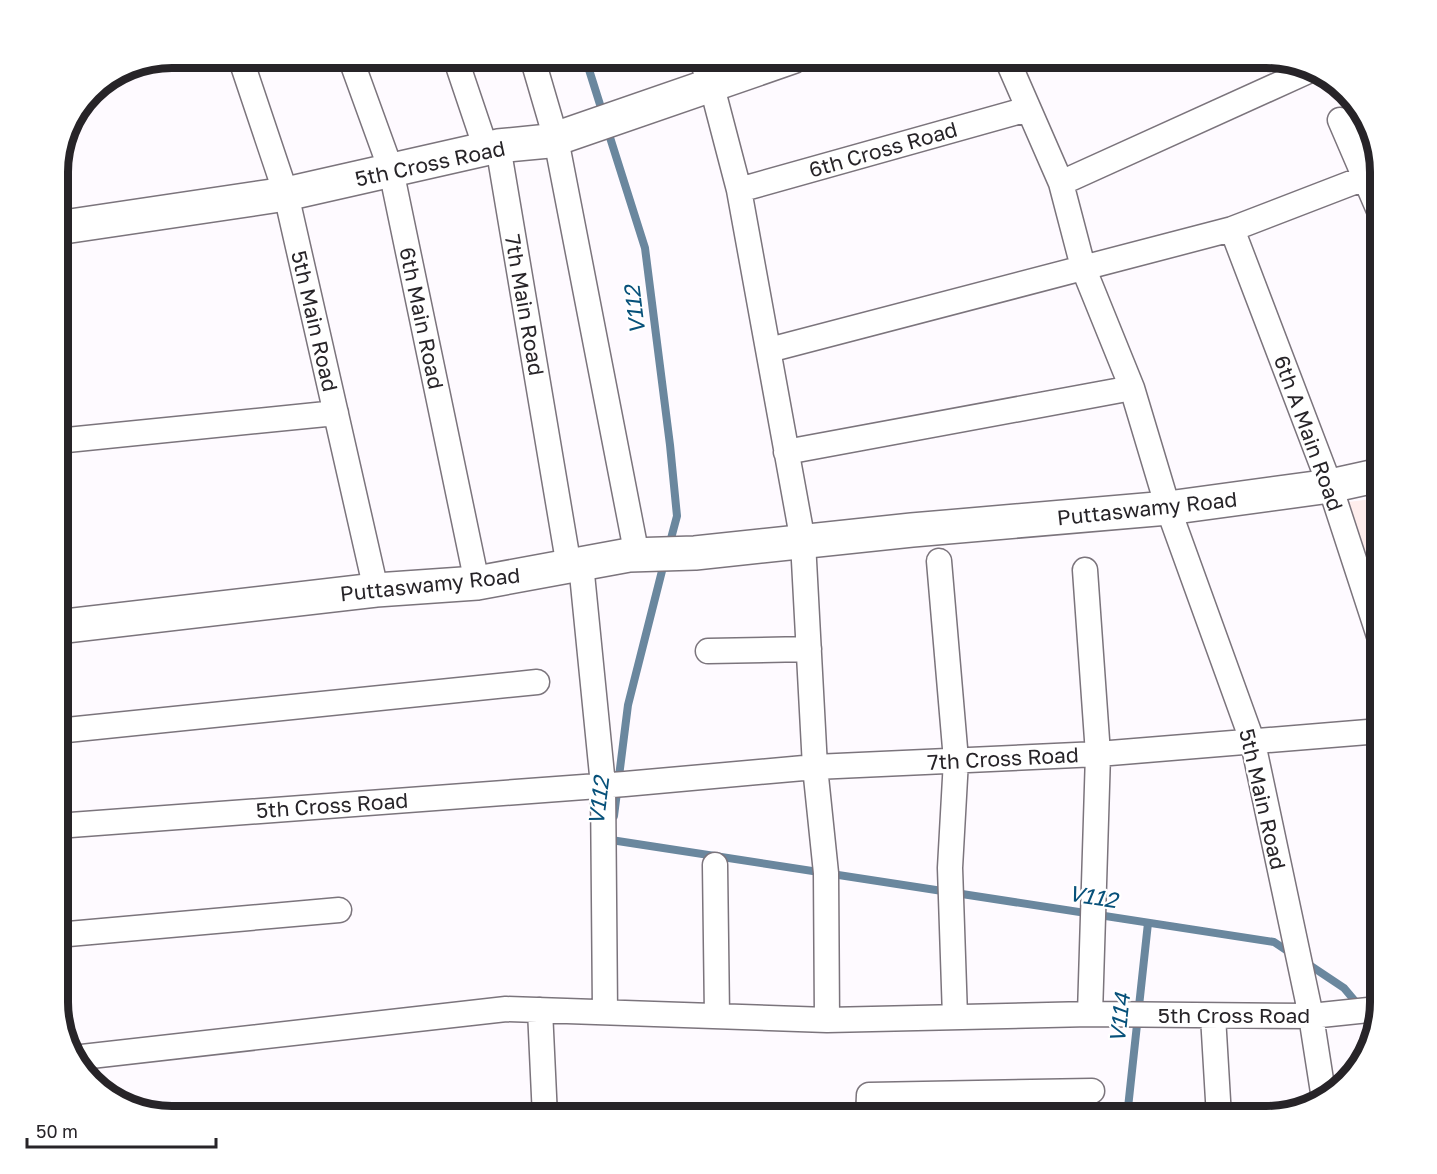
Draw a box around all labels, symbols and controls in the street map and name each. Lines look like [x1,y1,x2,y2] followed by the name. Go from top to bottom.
[806,115,960,183] street label: 6th Cross Road
[353,134,507,192] street label: 5th Cross Road
[500,232,550,378] street label: 7th Main Road
[394,245,450,391] street label: 6th Main Road
[286,248,344,394] street label: 5th Main Road
[617,282,650,336] water label: V112
[1269,352,1349,514] street label: 6th A Main Road
[1056,486,1238,530] street label: Puttaswamy Road
[339,562,521,606] street label: Puttaswamy Road
[1234,726,1292,872] street label: 5th Main Road
[927,741,1079,775] street label: 7th Cross Road
[582,773,615,827] water label: V112
[255,787,409,823] street label: 5th Cross Road
[1067,879,1121,914] water label: V112
[1103,990,1135,1044] water label: V114
[1158,1002,1310,1028] street label: 5th Cross Road
[27,1111,216,1149] scale bar
[36,1120,78,1142] text: 50 m

